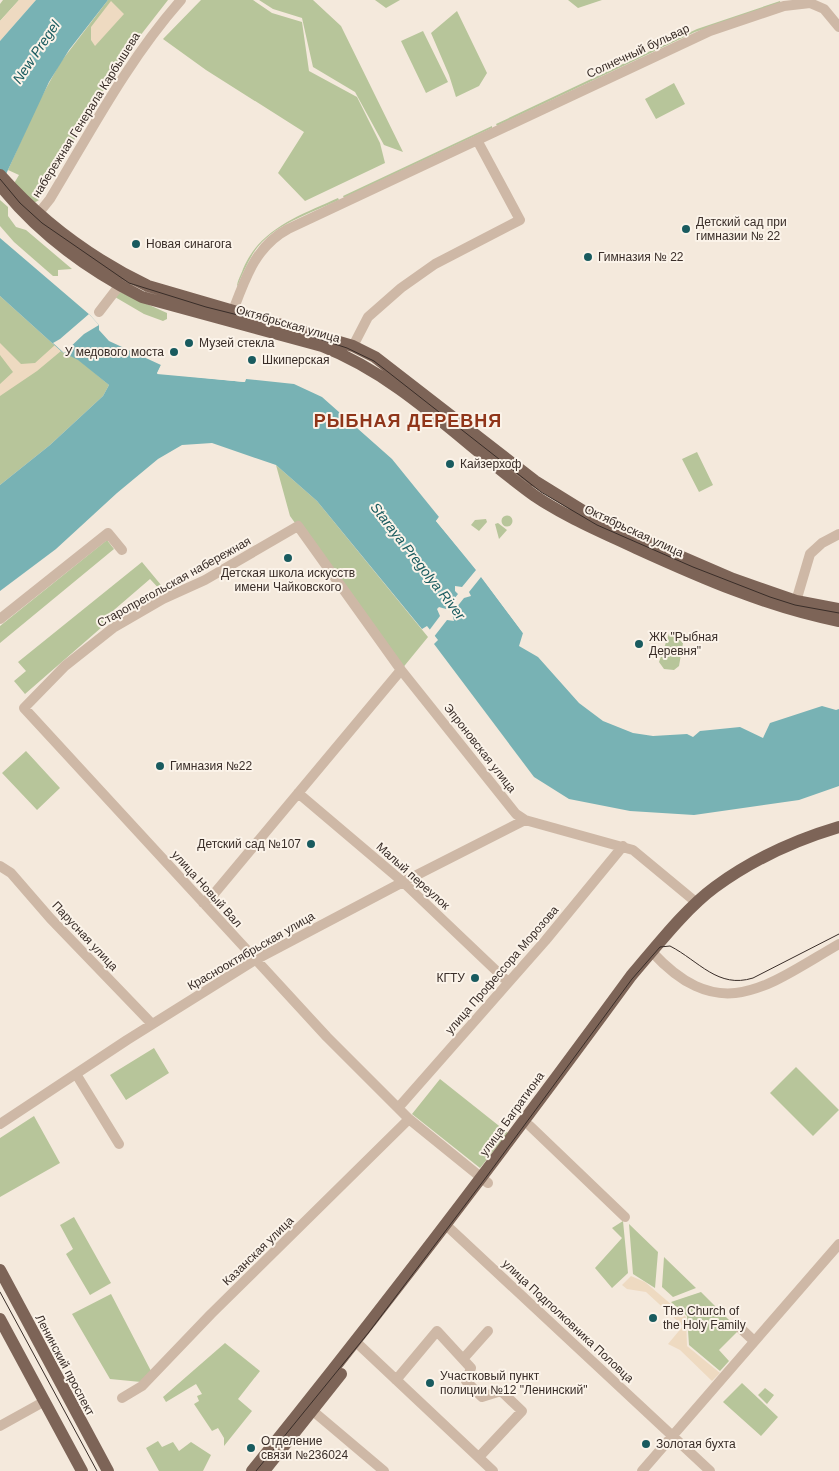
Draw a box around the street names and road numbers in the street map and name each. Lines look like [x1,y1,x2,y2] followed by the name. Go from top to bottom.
[584,21,692,81] street label: Солнечный бульвар
[29,30,143,200] street label: набережная Генерала Карбышева
[234,302,342,346] street label: Октябрьская улица
[582,502,686,560] street label: Октябрьская улица
[95,534,253,630] street label: Старопрегольская набережная
[441,701,519,796] street label: Эпроновская улица
[374,839,453,913] street label: Малый переулок
[169,848,245,930] street label: улица Новый Вал
[49,898,121,974] street label: Парусная улица
[442,903,562,1037] street label: улица Профессора Морозова
[185,909,317,993] street label: Краснооктябрьская улица
[477,1069,547,1159] street label: улица Багратиона
[220,1213,297,1288] street label: Казанская улица
[499,1256,637,1386] street label: улица Подполковника Половца
[32,1312,98,1418] street label: Ленинский проспект

